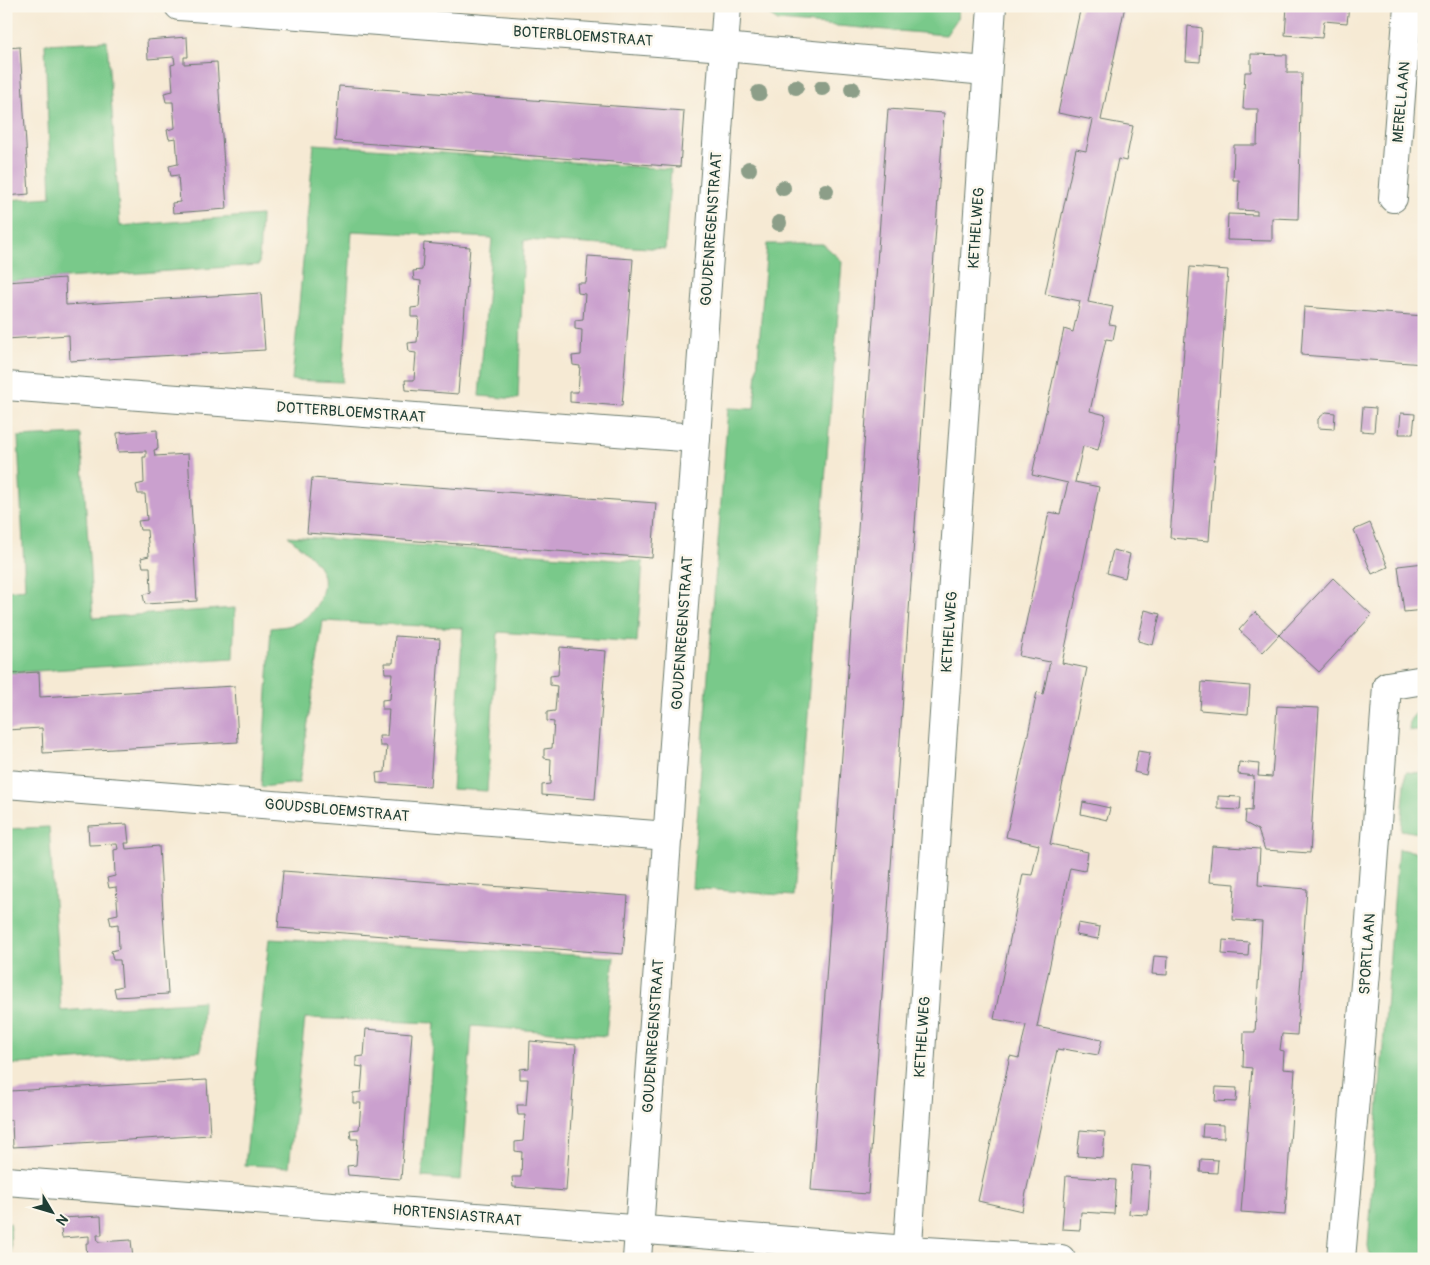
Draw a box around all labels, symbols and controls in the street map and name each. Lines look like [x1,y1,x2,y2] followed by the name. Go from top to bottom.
[512,22,654,51] street label: BOTERBLOEMSTRAAT
[1388,61,1415,144] street label: MERELLAAN
[697,152,726,307] street label: GOUDENREGENSTRAAT
[964,187,989,269] street label: KETHELWEG
[276,398,426,427] street label: DOTTERBLOEMSTRAAT
[668,556,697,711] street label: GOUDENREGENSTRAAT
[937,591,962,673] street label: KETHELWEG
[264,795,410,826] street label: GOUDSBLOEMSTRAAT
[1355,913,1380,995] street label: SPORTLAAN
[639,959,668,1114] street label: GOUDENREGENSTRAAT
[910,996,935,1078] street label: KETHELWEG
[28,1188,78,1238] north arrow
[392,1200,522,1231] street label: HORTENSIASTRAAT
[52,1211,71,1229] text: N

